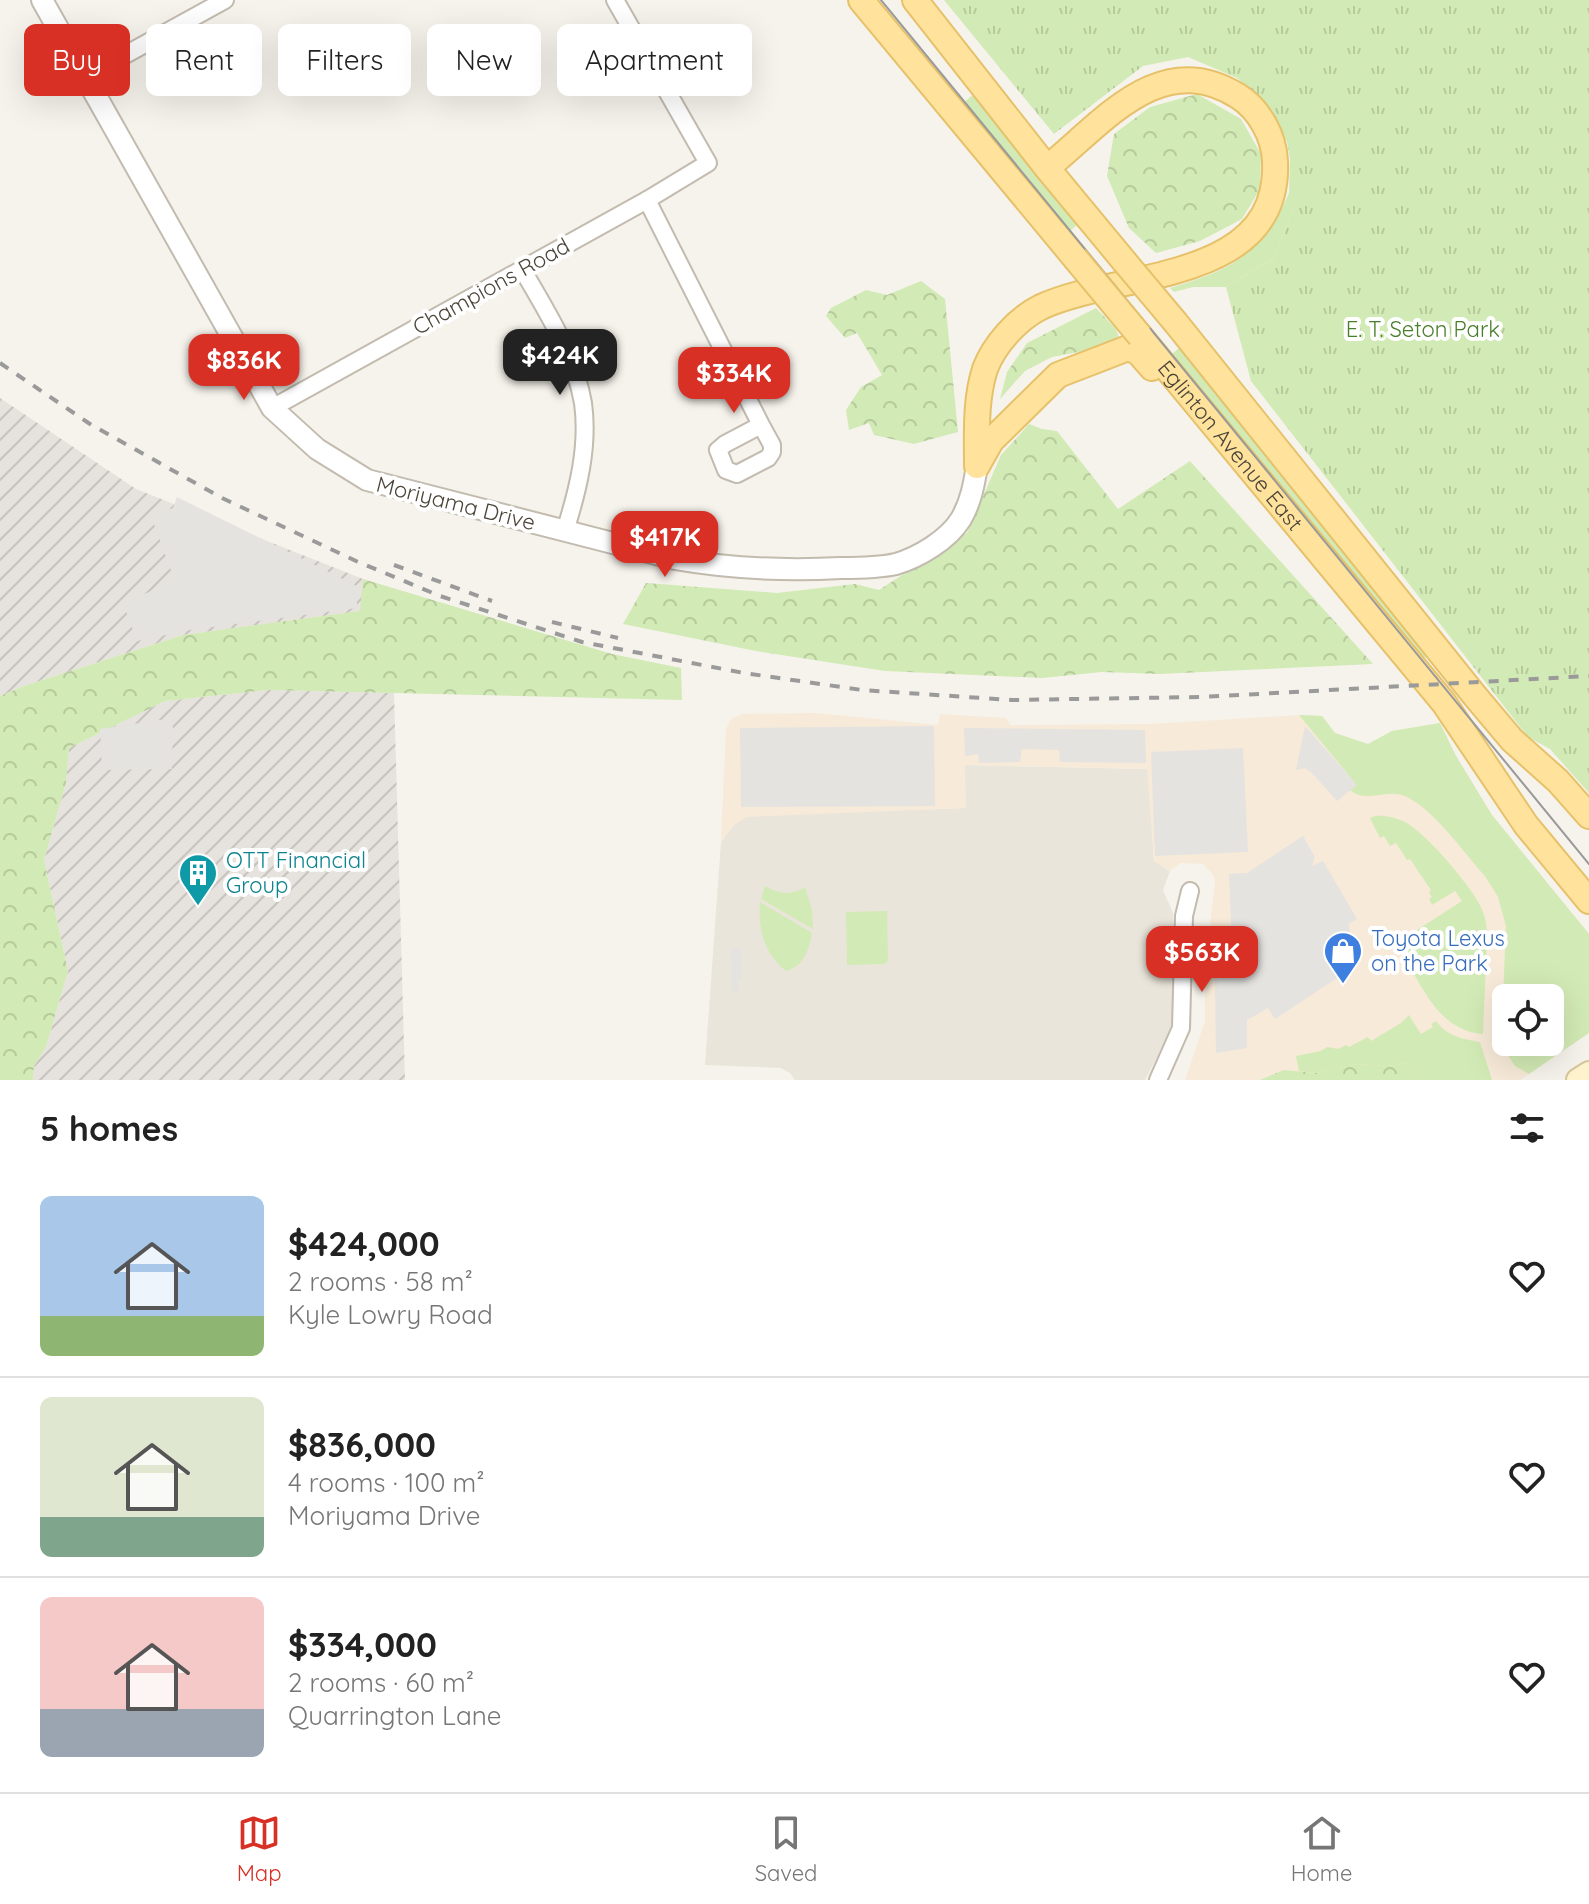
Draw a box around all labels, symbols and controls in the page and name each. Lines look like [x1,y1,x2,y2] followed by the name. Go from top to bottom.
[24,24,130,96] chip: Buy
[146,24,262,96] chip: Rent
[278,24,411,96] chip: Filters
[427,24,541,96] chip: New
[557,24,752,96] chip: Apartment
[408,231,574,341] street label: Champions Road
[1346,315,1500,343] park label: E. T. Seton Park
[504,329,616,397] pin: $424K
[188,334,300,402] pin: $836K
[521,338,599,371] text: $424K
[206,343,282,376] text: $836K
[678,347,790,415] pin: $334K
[1152,354,1309,536] street label: Eglinton Avenue East
[696,356,772,389] text: $334K
[374,470,538,536] street label: Moriyama Drive
[609,511,721,579] pin: $417K
[629,520,701,553] text: $417K
[226,846,366,899] place label: OTT Financial Group
[177,852,219,907] building icon: OTT Financial Group
[1371,924,1505,977] place label: Toyota Lexus on the Park
[1146,926,1258,994] pin: $563K
[1322,930,1364,985] shop icon: Toyota Lexus on the Park
[1164,935,1240,968] text: $563K
[1492,984,1564,1056] map controls
[1492,984,1564,1056] button: locate
[1505,1106,1549,1150] icon: filters
[40,1107,178,1150] text: 5 homes
[288,1222,440,1265] text: $424,000
[104,1228,200,1324] icon: home
[1505,1254,1549,1298] icon: heart
[288,1265,473,1298] text: 2 rooms · 58 m²
[288,1298,493,1331] text: Kyle Lowry Road
[288,1423,436,1466] text: $836,000
[104,1429,200,1525] icon: home
[1505,1455,1549,1499] icon: heart
[288,1466,484,1499] text: 4 rooms · 100 m²
[288,1499,480,1532] text: Moriyama Drive
[288,1623,437,1666] text: $334,000
[104,1629,200,1725] icon: home
[1505,1655,1549,1699] icon: heart
[288,1666,474,1699] text: 2 rooms · 60 m²
[288,1699,501,1732] text: Quarrington Lane
[237,1811,281,1887] tab: Map
[755,1811,817,1887] tab: Saved
[1291,1811,1352,1887] tab: Home

